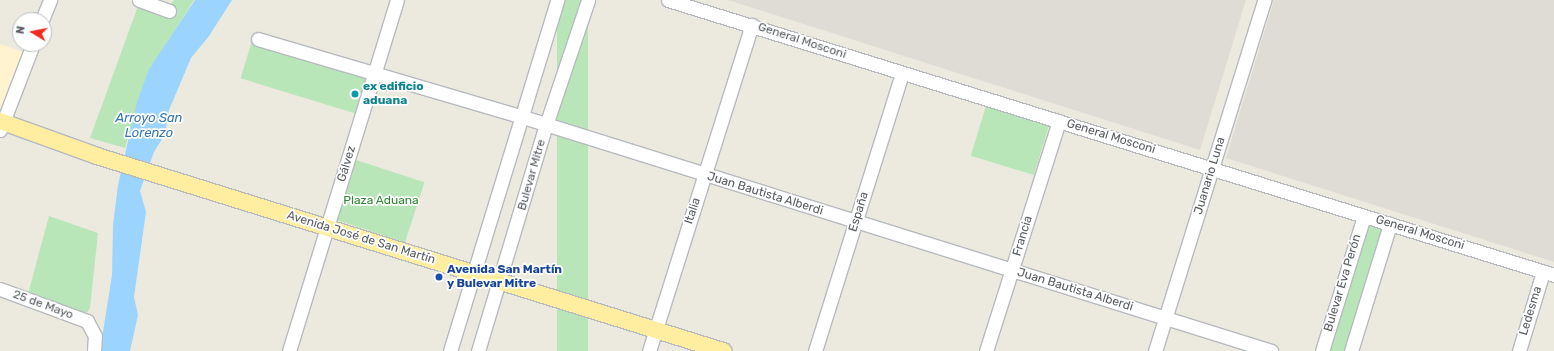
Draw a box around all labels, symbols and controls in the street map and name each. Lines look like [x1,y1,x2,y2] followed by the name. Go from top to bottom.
[12,12,52,52] north arrow
[756,20,848,62] street label: General Mosconi
[14,25,28,35] text: N
[363,80,424,108] place label: ex edificio aduana
[350,89,360,99] marker: ex edificio aduana
[116,111,182,142] water label: Arroyo San Lorenzo
[1065,117,1157,157] street label: General Mosconi
[1191,136,1229,216] street label: Juanario Luna
[515,138,549,212] street label: Bulevar Mitre
[335,144,359,184] street label: Gálvez
[705,169,825,219] street label: Juan Bautista Alberdi
[846,190,872,234] street label: España
[343,194,419,208] park label: Plaza Aduana
[682,196,704,226] street label: Italia
[285,209,437,267] street label: Avenida José de San Martín
[1374,213,1466,253] street label: General Mosconi
[1010,214,1036,258] street label: Francia
[1321,233,1365,333] street label: Bulevar Eva Perón
[447,263,562,291] place label: Avenida San Martín y Bulevar Mitre
[1015,265,1135,315] street label: Juan Bautista Alberdi
[434,272,444,282] marker: Avenida San Martín y Bulevar Mitre
[1517,285,1545,337] street label: Ledesma
[11,287,75,323] street label: 25 de Mayo

